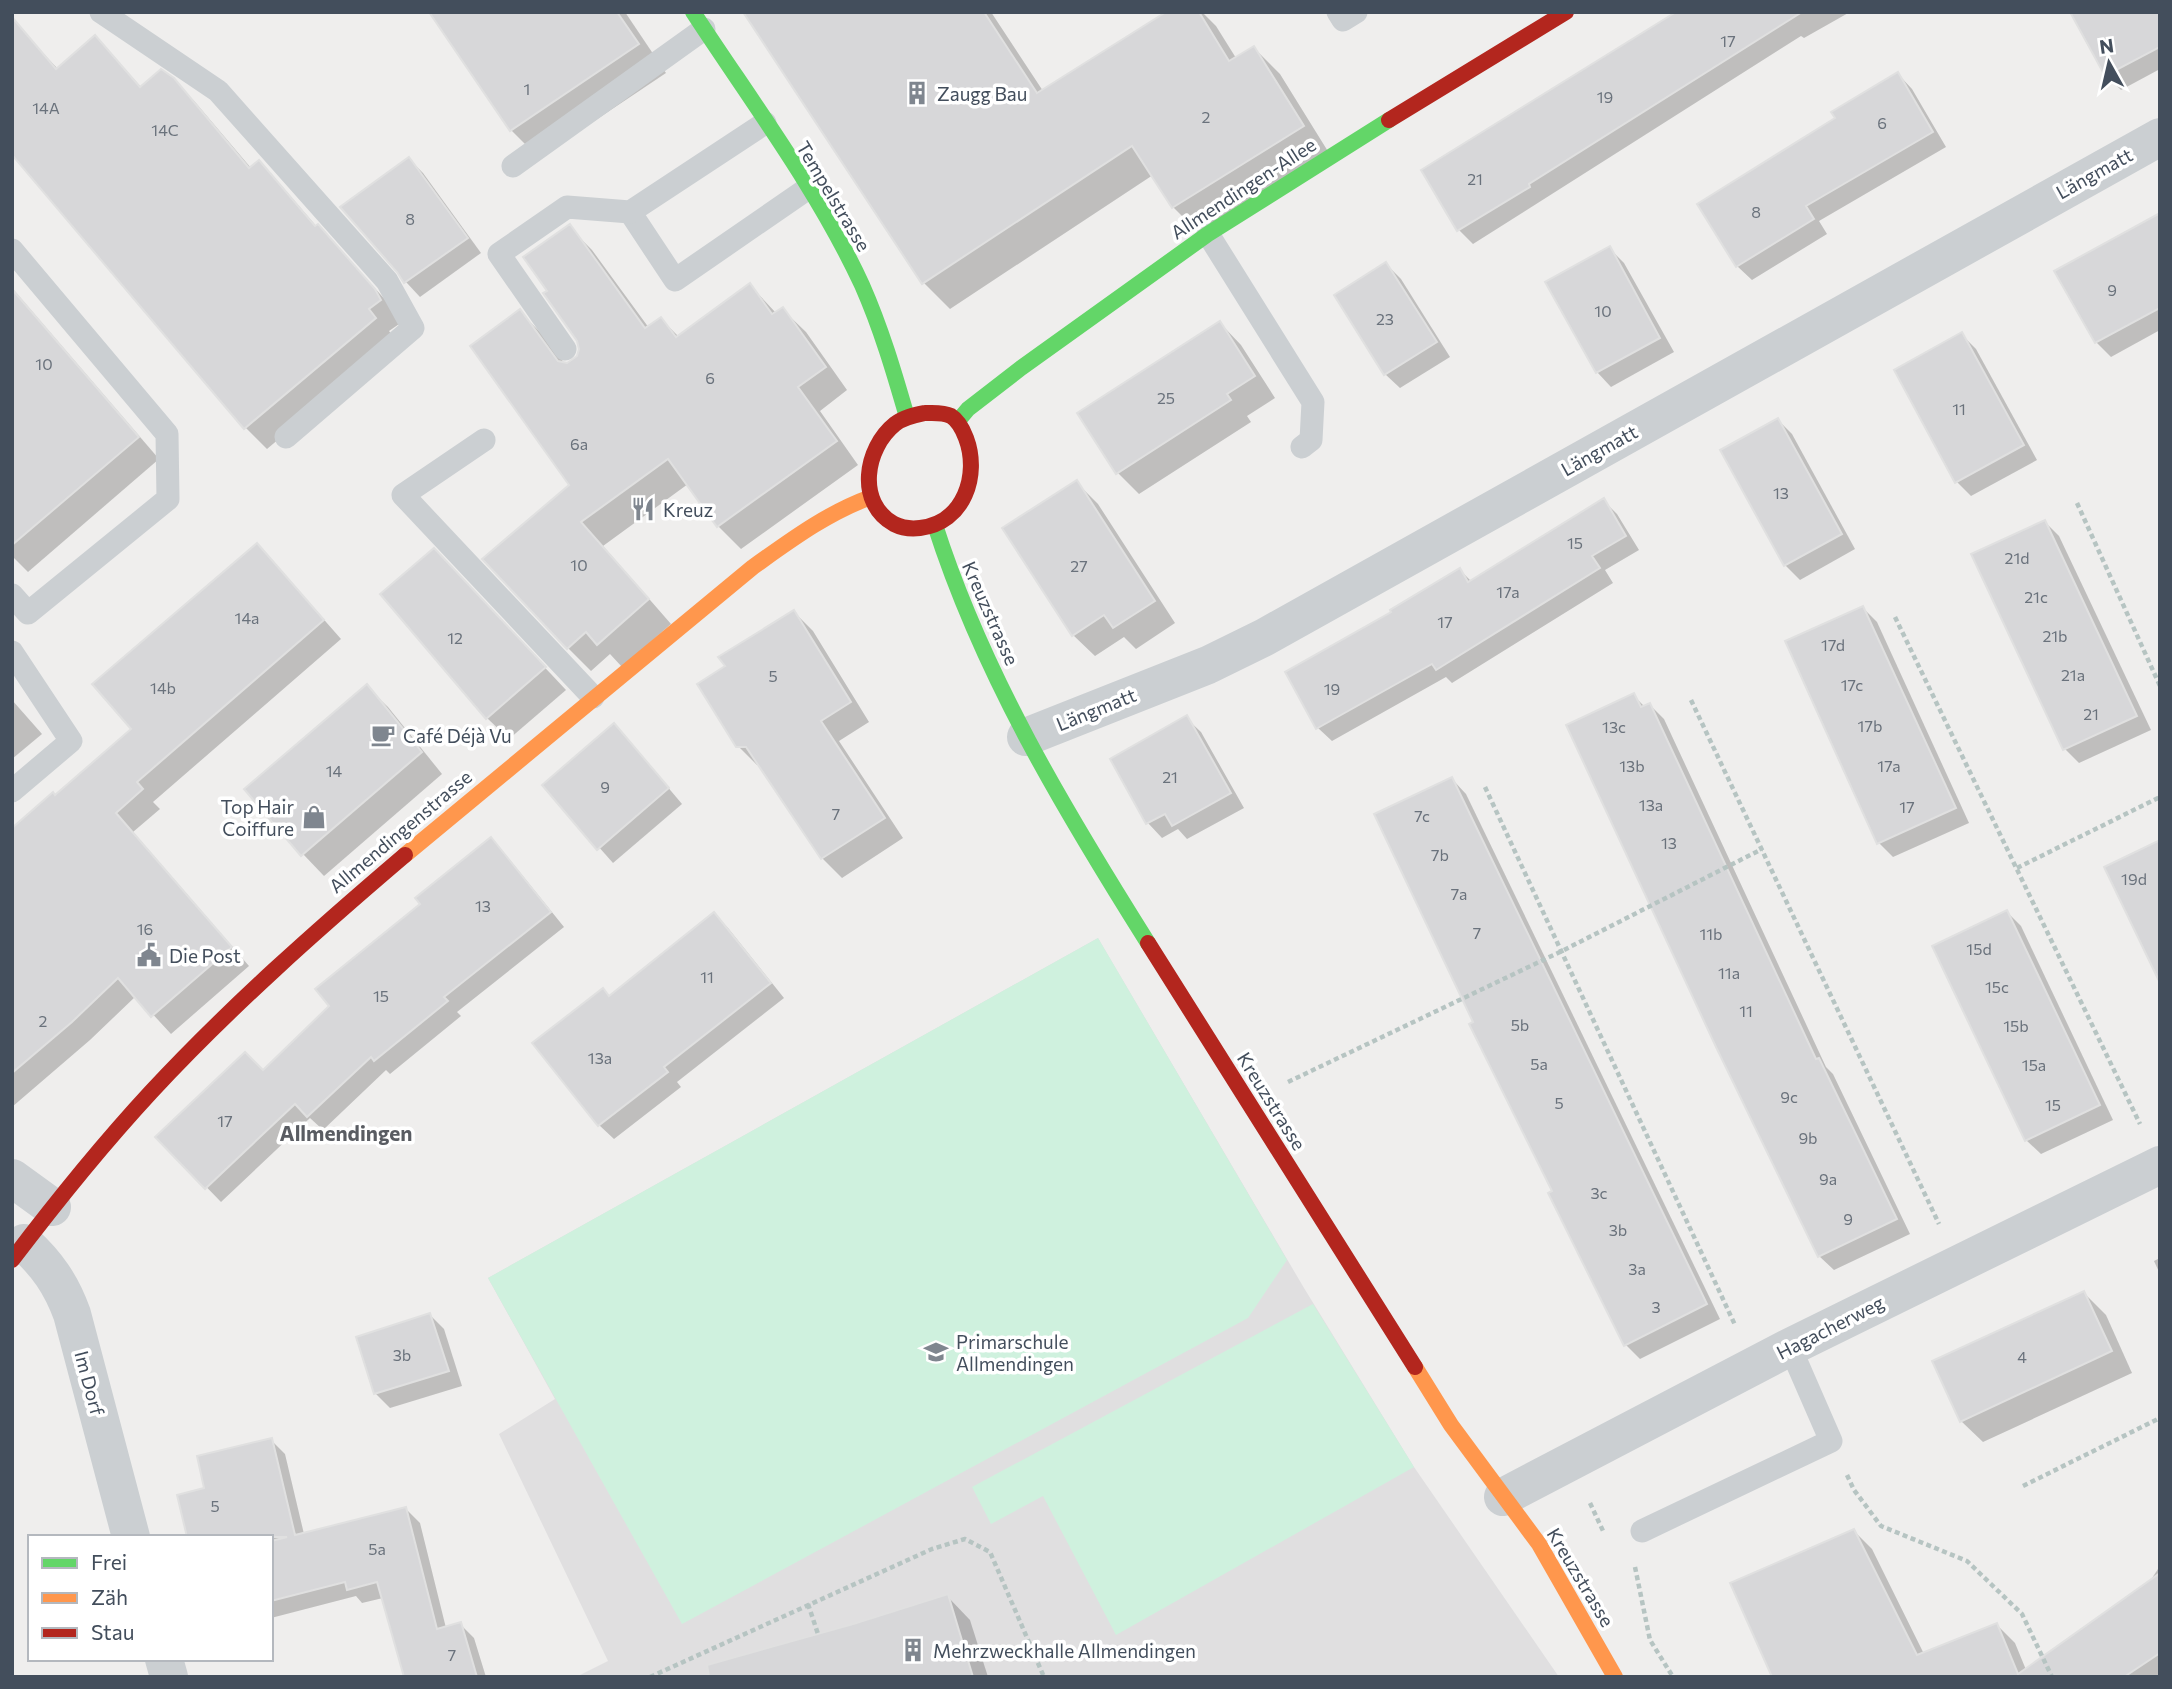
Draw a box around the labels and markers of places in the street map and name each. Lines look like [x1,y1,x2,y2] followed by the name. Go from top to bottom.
[903,79,931,107] building icon: Zaugg Bau
[937,82,1027,105] place label: Zaugg Bau
[629,495,657,523] restaurant icon: Kreuz
[663,498,713,521] place label: Kreuz
[369,721,397,749] cafe icon: Café Déjà Vu
[403,724,512,747] place label: Café Déjà Vu
[220,795,294,840] place label: Top Hair Coiffure
[300,803,328,831] shop icon: Top Hair Coiffure
[135,941,163,969] public building icon: Die Post
[169,944,241,967] place label: Die Post
[956,1330,1074,1375] place label: Primarschule Allmendingen
[922,1338,950,1366] school or university icon: Primarschule Allmendingen
[899,1636,927,1664] building icon: Mehrzweckhalle Allmendingen
[933,1639,1196,1662] place label: Mehrzweckhalle Allmendingen

